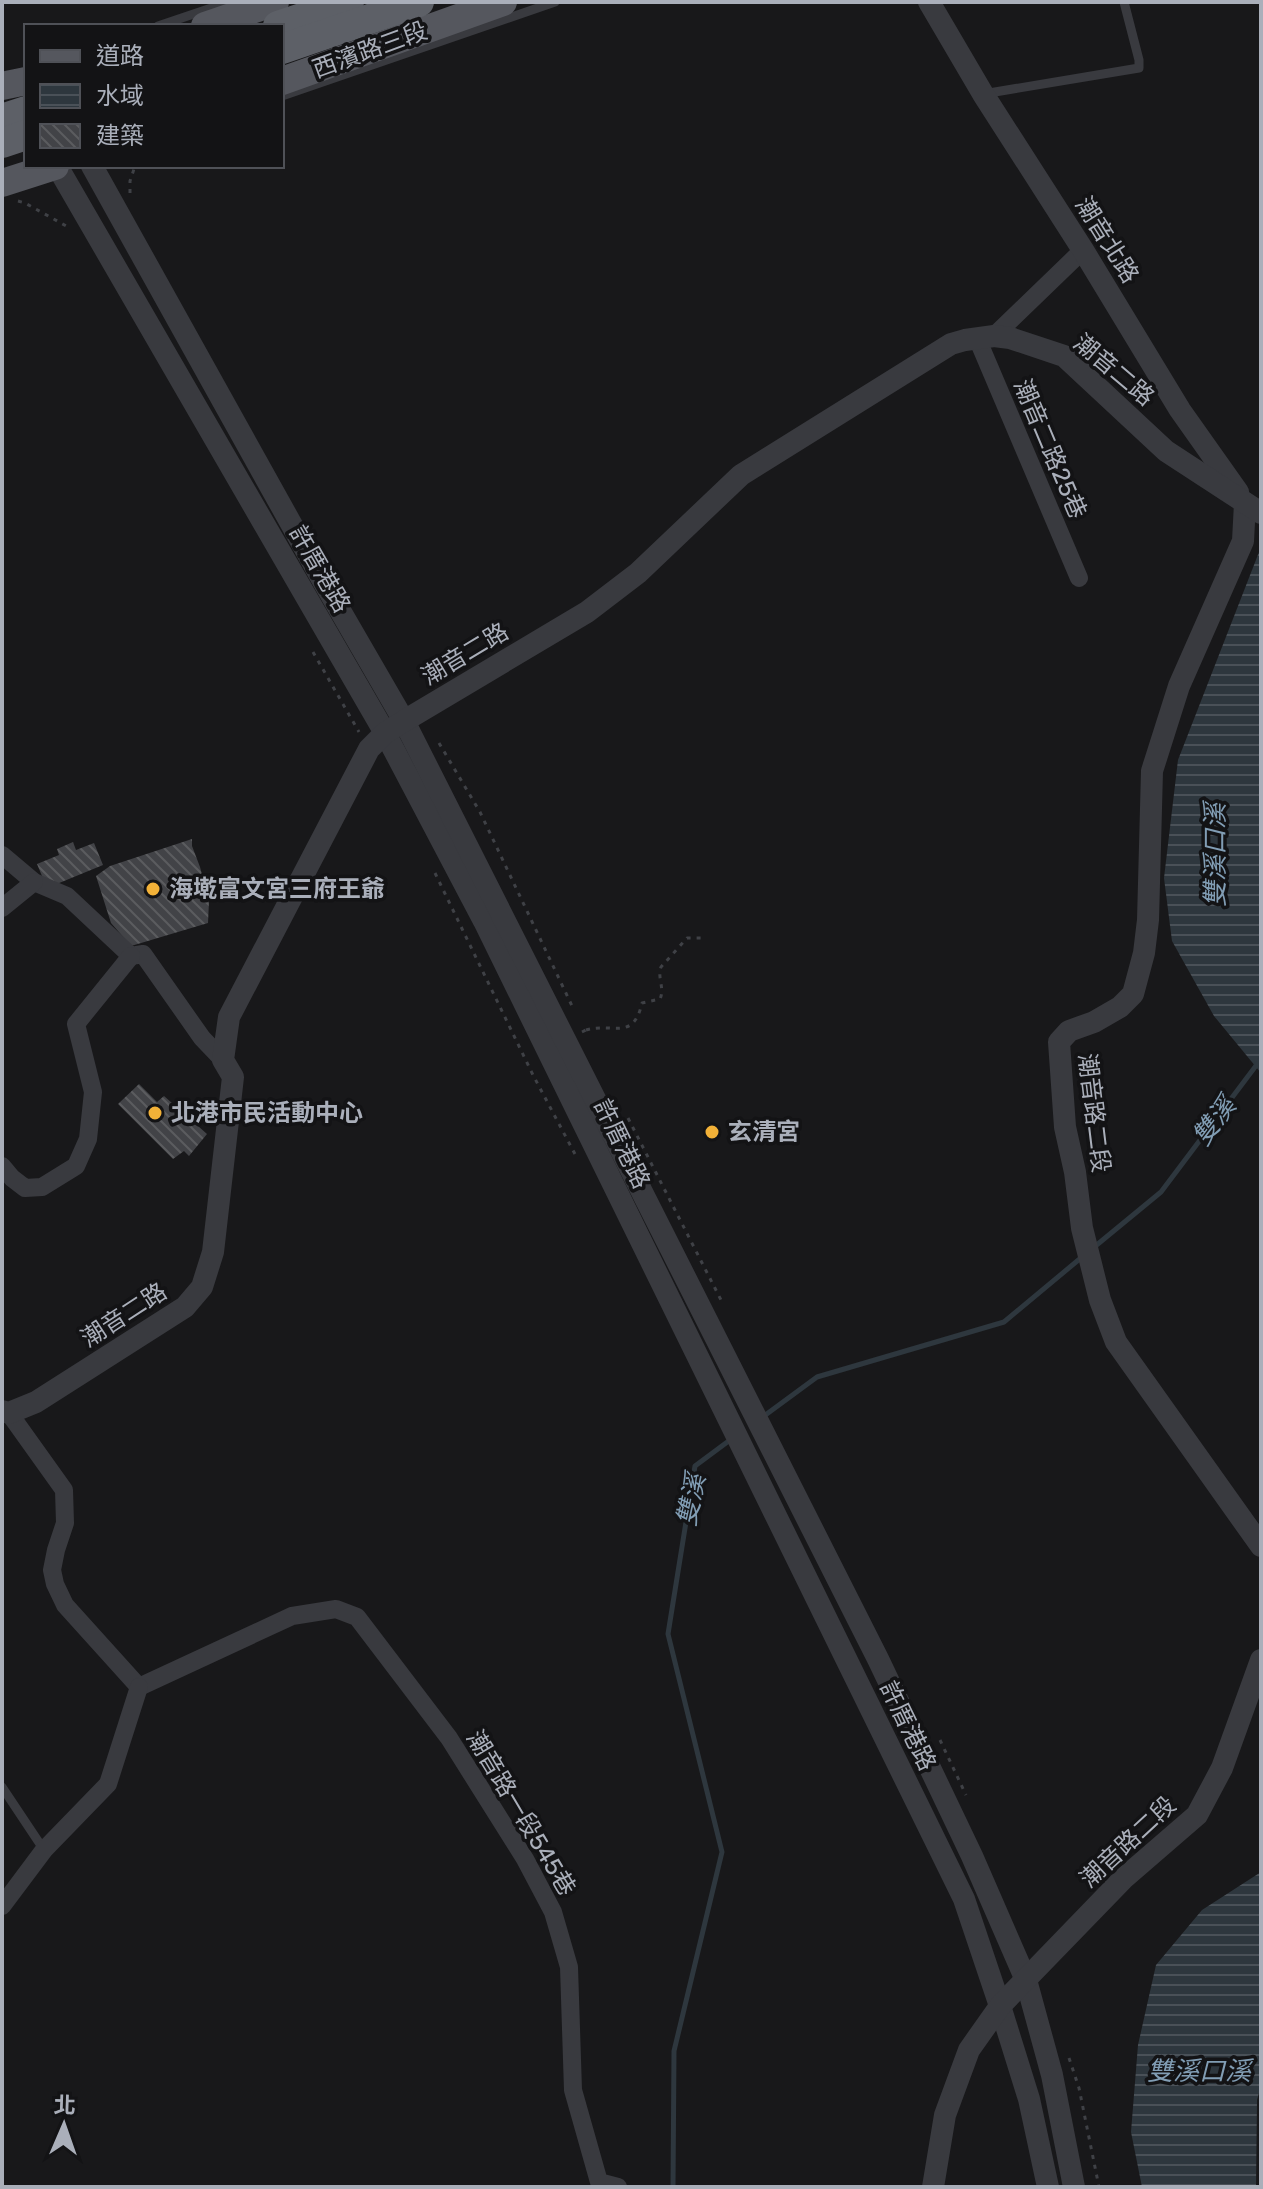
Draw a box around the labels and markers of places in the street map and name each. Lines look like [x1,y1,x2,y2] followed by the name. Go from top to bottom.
[169,875,385,903] place label: 海墘富文宮三府王爺
[144,880,162,898] marker: 海墘富文宮三府王爺
[171,1099,363,1127] place label: 北港市民活動中心
[146,1104,164,1122] marker: 北港市民活動中心
[728,1118,800,1146] place label: 玄清宮
[703,1123,721,1141] marker: 玄清宮

